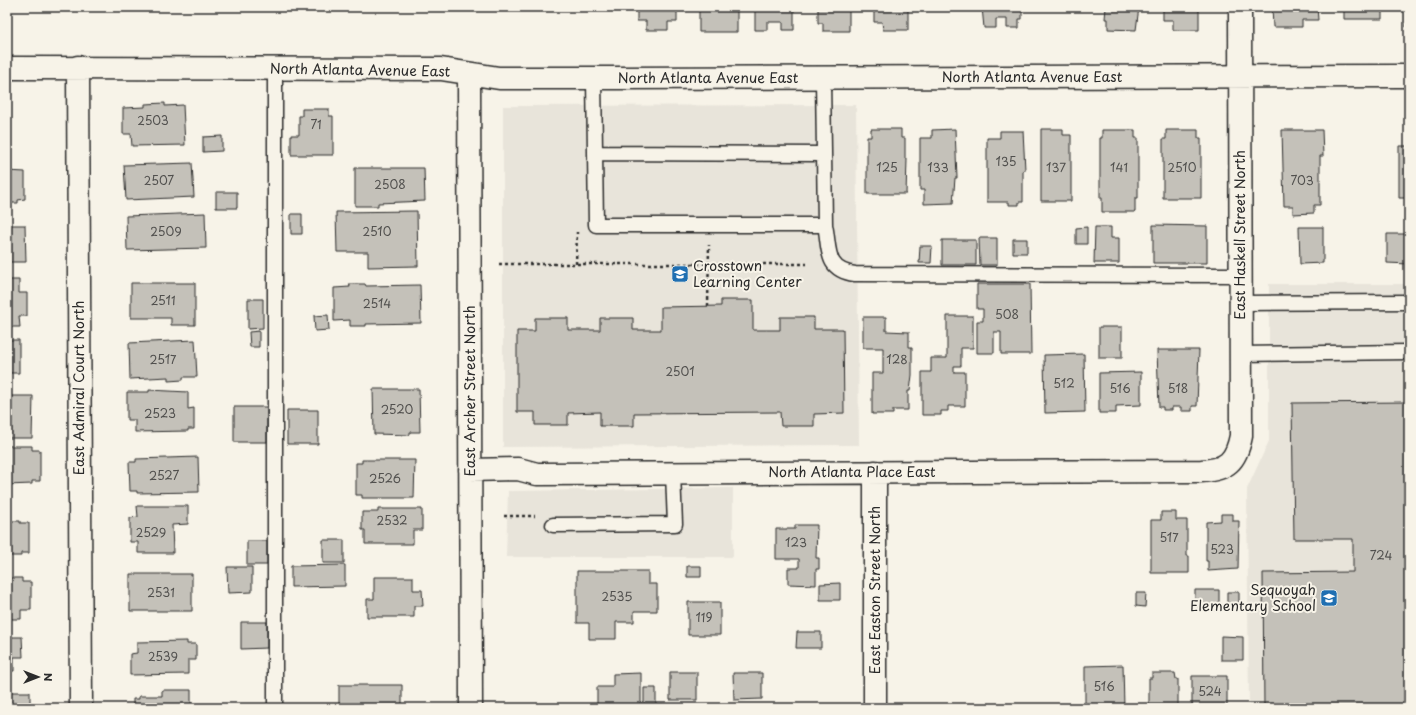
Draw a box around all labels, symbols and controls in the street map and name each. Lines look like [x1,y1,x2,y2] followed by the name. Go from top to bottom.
[270,57,451,82] street label: North Atlanta Avenue East
[942,66,1123,87] street label: North Atlanta Avenue East
[618,67,799,88] street label: North Atlanta Avenue East
[137,111,169,129] house number: 2503
[310,115,322,133] house number: 71
[1229,150,1250,320] street label: East Haskell Street North
[996,152,1016,170] house number: 135
[876,158,898,176] house number: 125
[927,158,949,176] house number: 133
[1046,158,1066,176] house number: 137
[1110,158,1128,176] house number: 141
[1168,158,1197,176] house number: 2510
[144,171,174,189] house number: 2507
[1290,171,1314,189] house number: 703
[374,175,406,193] house number: 2508
[150,222,182,240] house number: 2509
[363,222,392,240] house number: 2510
[693,255,802,292] place label: Crosstown Learning Center
[670,264,690,284] school or university icon: Crosstown Learning Center
[150,291,176,309] house number: 2511
[363,294,391,312] house number: 2514
[68,301,89,475] street label: East Admiral Court North
[459,305,480,477] street label: East Archer Street North
[995,305,1019,323] house number: 508
[150,350,177,368] house number: 2517
[886,350,908,368] house number: 128
[665,362,695,380] house number: 2501
[1053,374,1075,392] house number: 512
[1109,379,1131,397] house number: 516
[1168,379,1188,397] house number: 518
[381,400,414,418] house number: 2520
[144,404,176,422] house number: 2523
[768,461,936,482] street label: North Atlanta Place East
[149,466,179,484] house number: 2527
[369,469,401,487] house number: 2526
[864,506,885,674] street label: East Easton Street North
[376,511,408,529] house number: 2532
[136,523,166,541] house number: 2529
[1159,528,1179,546] house number: 517
[785,533,807,551] house number: 123
[1210,540,1234,558] house number: 523
[1370,546,1392,564] house number: 724
[1190,579,1316,616] place label: Sequoyah Elementary School
[147,583,175,601] house number: 2531
[602,587,632,605] house number: 2535
[1319,588,1339,608] school or university icon: Sequoyah Elementary School
[695,608,713,626] house number: 119
[148,647,178,665] house number: 2539
[18,657,58,697] north arrow
[40,673,57,682] text: N
[1093,677,1115,695] house number: 516
[1198,682,1222,700] house number: 524

